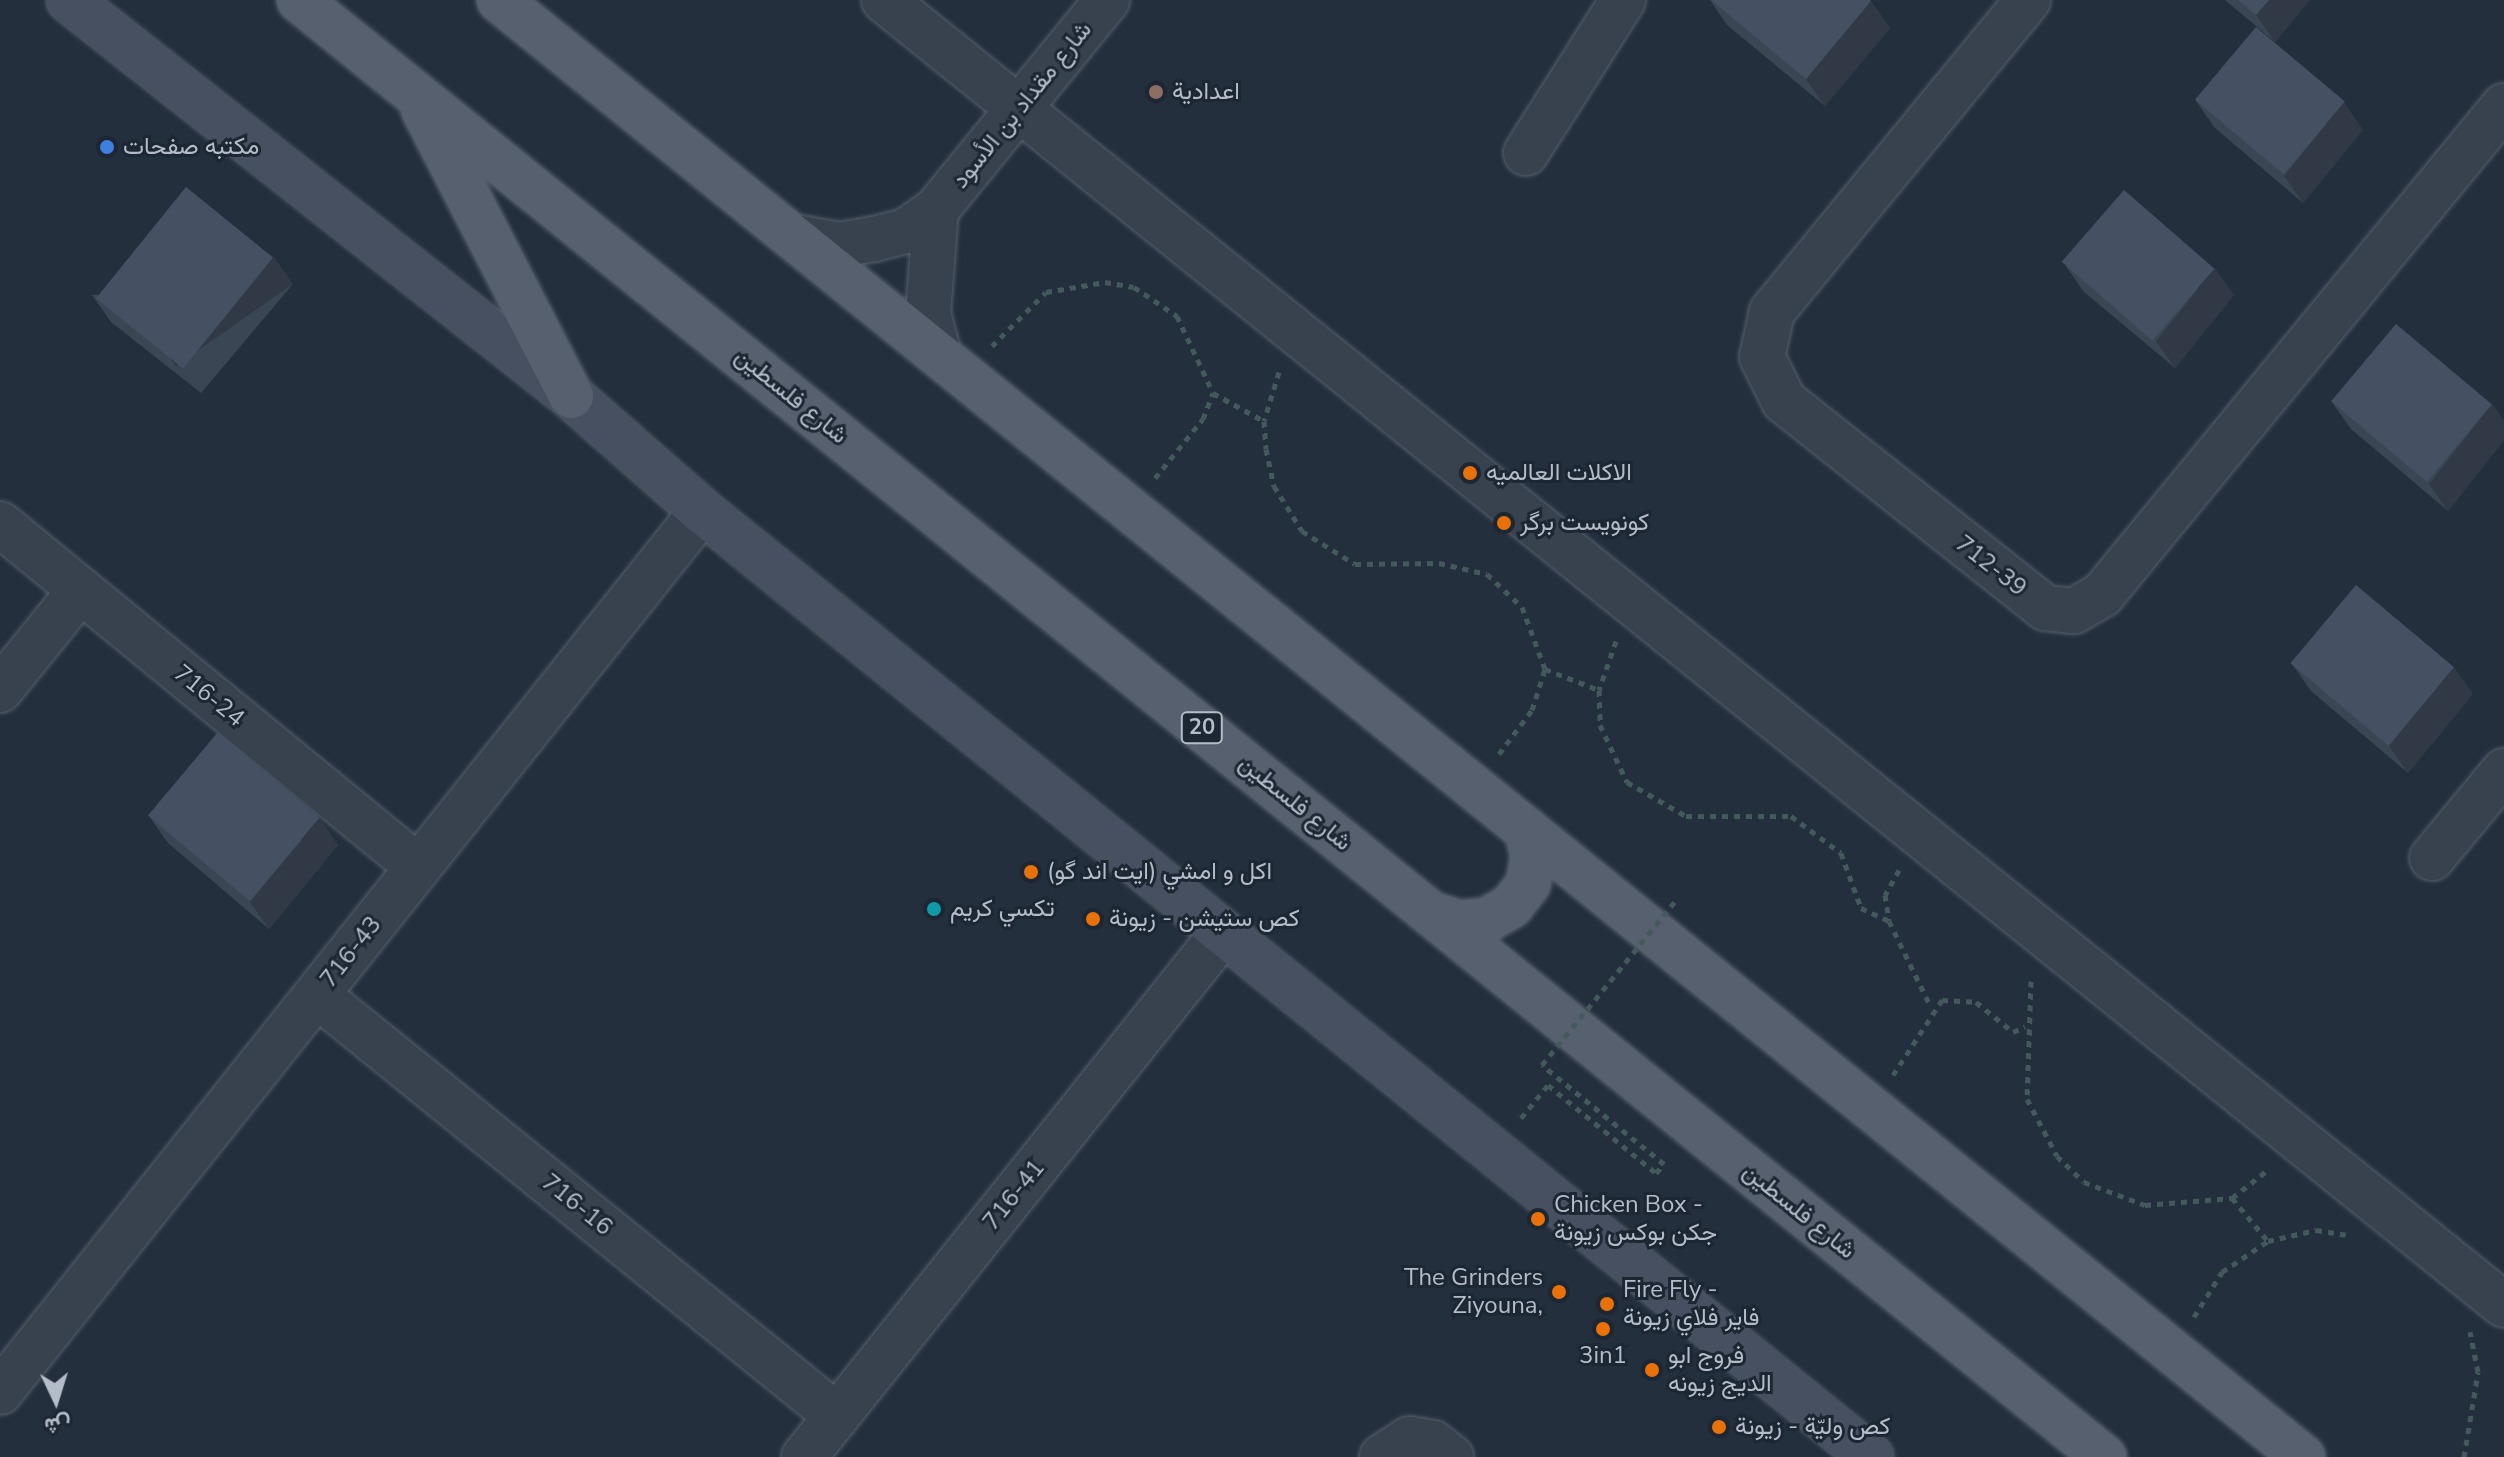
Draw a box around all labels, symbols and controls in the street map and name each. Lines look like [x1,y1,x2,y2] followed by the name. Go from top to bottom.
[946,16,1098,194] street label: شارع مقداد بن الأسود
[1172,78,1240,106] place label: اعدادية
[1147,83,1165,101] marker: اعدادية
[123,133,259,161] place label: مكتبه صفحات
[98,138,116,156] marker: مكتبه صفحات
[729,342,853,450] street label: شارع فلسطين
[1486,459,1632,487] place label: الاكلات العالميه
[1461,464,1479,482] marker: الاكلات العالميه
[1520,509,1649,537] place label: كونويست برگر
[1495,514,1513,532] marker: كونويست برگر
[1950,529,2032,603] street label: 712-39
[168,659,250,733] street label: 716-24
[1180,710,1224,746] road number: 20
[1233,749,1357,857] street label: شارع فلسطين
[1047,858,1272,886] place label: اكل و امشي (ايت اند گو)
[1022,863,1040,881] marker: اكل و امشي (ايت اند گو)
[950,895,1055,923] place label: تكسي كريم
[925,900,943,918] marker: تكسي كريم
[1109,905,1300,933] place label: كص ستيشن - زيونة
[1084,910,1102,928] marker: كص ستيشن - زيونة
[314,911,388,993] street label: 716-43
[977,1154,1051,1236] street label: 716-41
[1737,1157,1861,1265] street label: شارع فلسطين
[536,1168,618,1242] street label: 716-16
[1554,1191,1717,1247] place label: Chicken Box - جكن بوكس زيونة
[1529,1210,1547,1228] marker: Chicken Box - جكن بوكس زيونة
[1404,1264,1543,1320] place label: The Grinders Ziyouna,
[1623,1276,1759,1332] place label: Fire Fly - فاير فلاي زيونة
[1550,1283,1568,1301] marker: The Grinders Ziyouna,
[1598,1295,1616,1313] marker: Fire Fly - فاير فلاي زيونة
[1594,1320,1612,1338] marker: 3in1
[1579,1342,1627,1370] place label: 3in1
[1668,1342,1772,1398] place label: فروج ابو الديج زيونه
[16,1361,96,1441] north arrow
[1643,1361,1661,1379] marker: فروج ابو الديج زيونه
[43,1409,72,1441] text: ش
[1735,1413,1891,1441] place label: كص وليّة - زيونة
[1710,1418,1728,1436] marker: كص وليّة - زيونة

